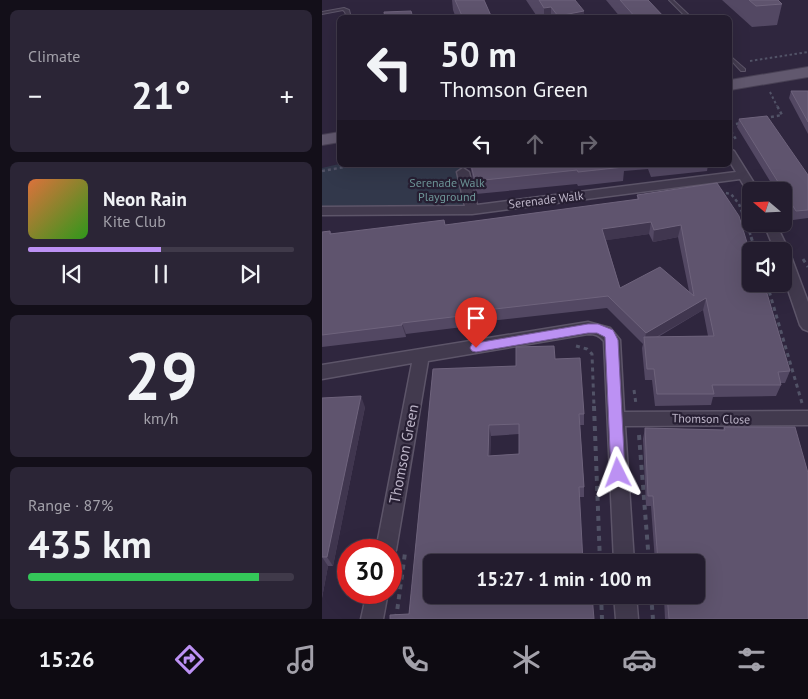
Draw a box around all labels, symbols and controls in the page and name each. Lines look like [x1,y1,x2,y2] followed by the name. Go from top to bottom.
[440,31,517,77] text: 50 m
[357,35,422,100] icon: left
[28,46,80,66] text: Climate
[131,70,191,119] text: 21°
[440,75,588,103] text: Thomson Green
[28,77,42,114] text: −
[280,77,294,114] text: +
[468,130,496,158] icon: left
[521,130,549,158] icon: ahead
[574,130,602,158] icon: right
[409,175,485,204] park label: Serenade Walk Playground
[742,182,792,232] north arrow
[742,182,792,292] map controls
[103,187,187,211] text: Neon Rain
[508,187,584,212] street label: Serenade Walk
[103,211,166,231] text: Kite Club
[742,242,792,292] button: sound
[58,260,86,288] icon: previous
[147,260,175,288] icon: pause
[236,260,264,288] icon: next
[455,297,497,348] pin
[462,304,490,332] icon: arrive
[124,333,198,417] text: 29
[385,403,422,505] street label: Thomson Green
[143,408,179,428] text: km/h
[672,410,750,427] street label: Thomson Close
[591,446,643,498] position arrow
[28,495,113,515] text: Range · 87%
[28,519,152,568] text: 435 km
[337,539,402,604] speed limit sign: 30
[477,567,651,591] text: 15:27 · 1 min · 100 m
[172,642,207,677] icon: directions
[284,642,319,677] icon: music
[397,642,432,677] icon: phone
[509,642,544,677] icon: climate
[622,642,657,677] icon: car
[734,642,769,677] icon: filters
[39,645,95,673] text: 15:26

